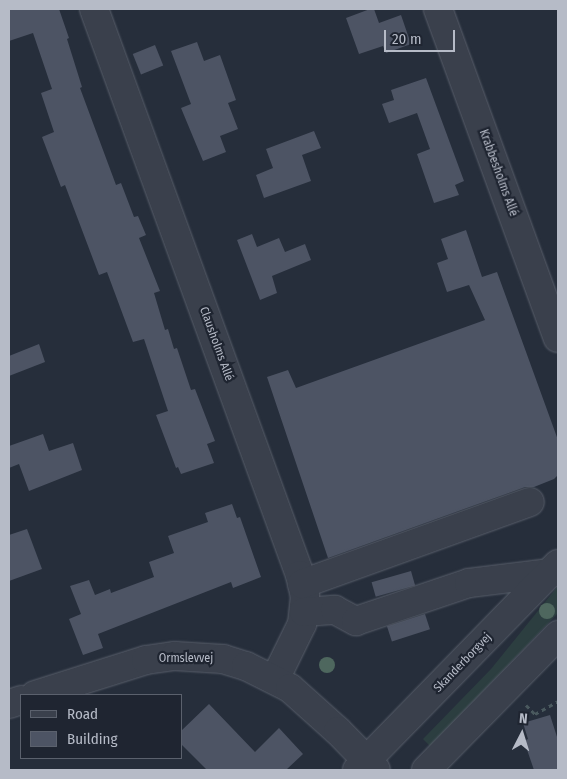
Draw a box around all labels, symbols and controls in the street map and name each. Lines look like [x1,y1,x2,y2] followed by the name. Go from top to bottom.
[387,20,458,52] scale bar
[392,30,422,48] text: 20 m
[476,128,520,218] street label: Krabbesholms Allé
[196,305,236,383] street label: Clausholms Allé
[431,630,495,696] street label: Skanderborgvej
[159,652,213,666] street label: Ormslevvej
[20,694,182,759] legend
[67,705,98,723] text: Road
[497,709,547,759] north arrow
[518,710,528,727] text: N
[67,730,118,748] text: Building

